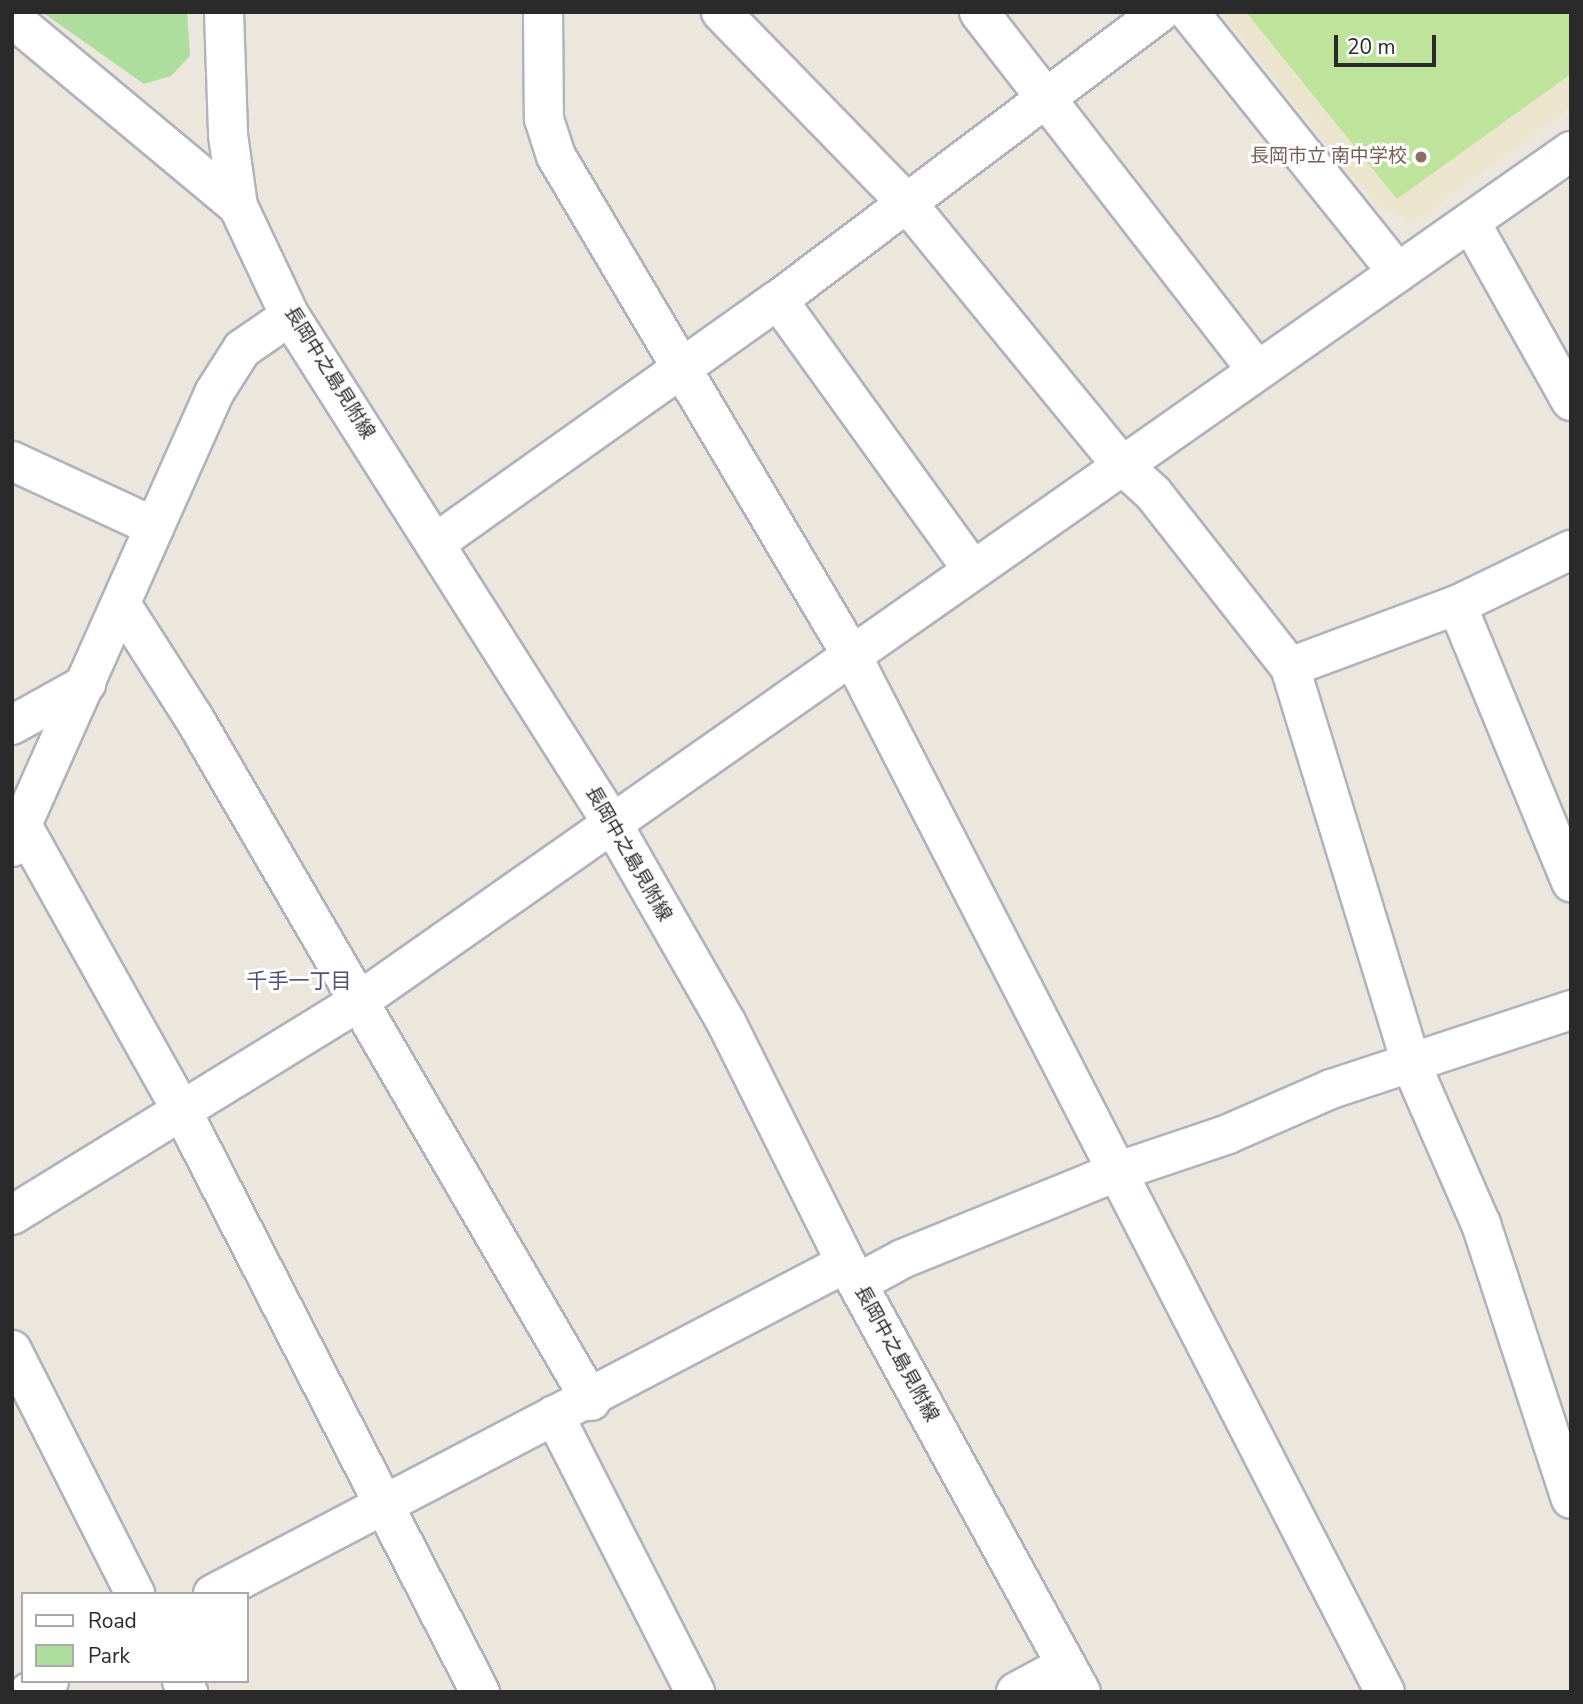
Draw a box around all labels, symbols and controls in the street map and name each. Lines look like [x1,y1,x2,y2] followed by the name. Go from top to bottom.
[1338,21,1440,65] scale bar
[1347,33,1396,61] text: 20 m
[1250,146,1407,168] place label: 長岡市立 南中学校
[1413,149,1429,165] marker: 長岡市立 南中学校
[279,303,379,443] street label: 長岡中之島見附線
[580,782,676,926] street label: 長岡中之島見附線
[247,968,351,994] district label: 千手一丁目
[849,1282,943,1426] street label: 長岡中之島見附線
[21,1592,248,1683] legend
[88,1607,137,1635] text: Road
[88,1642,130,1670] text: Park

